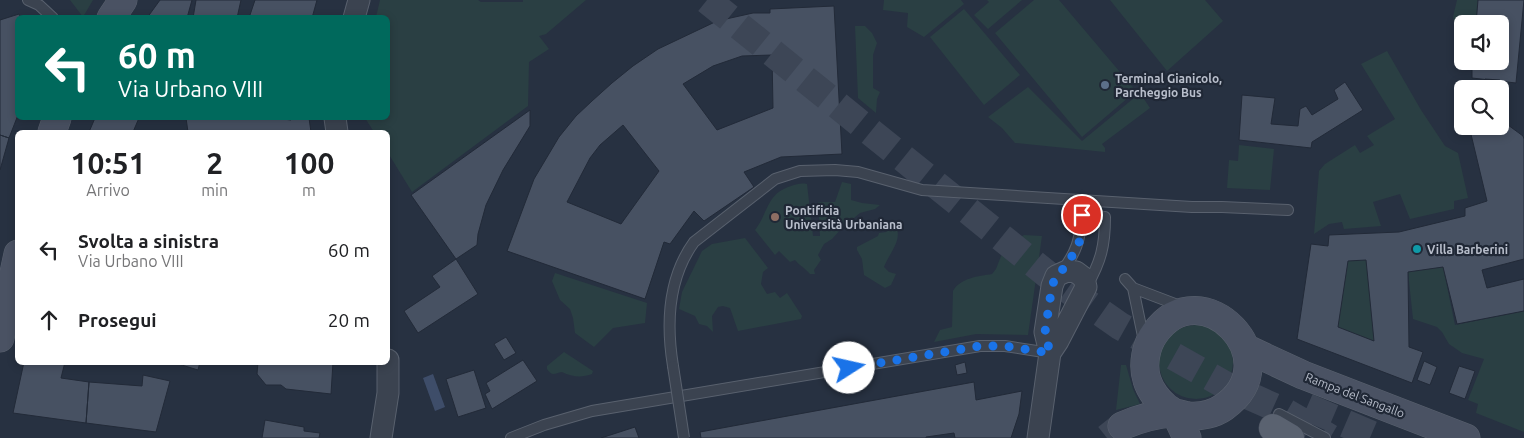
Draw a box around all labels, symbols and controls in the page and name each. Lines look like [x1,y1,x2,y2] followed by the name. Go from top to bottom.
[1454,15,1509,135] map controls
[1454,15,1509,70] button: sound
[35,35,100,100] icon: left
[118,35,196,75] text: 60 m
[1115,72,1222,99] place label: Terminal Gianicolo, Parcheggio Bus
[118,76,263,101] text: Via Urbano VIII
[1099,79,1111,91] marker: Terminal Gianicolo, Parcheggio Bus
[1454,80,1509,135] button: search
[71,146,146,180] text: 10:51
[206,146,223,180] text: 2
[284,146,334,180] text: 100
[86,181,130,199] text: Arrivo
[201,181,228,199] text: min
[302,181,316,199] text: m
[1061,194,1103,236] pin
[1068,201,1096,229] icon: arrive
[785,204,903,231] place label: Pontificia Università Urbaniana
[769,211,781,223] marker: Pontificia Università Urbaniana
[78,230,219,252] text: Svolta a sinistra
[35,236,63,264] icon: left
[328,239,370,261] text: 60 m
[1411,243,1423,255] marker: Villa Barberini
[1427,243,1508,256] place label: Villa Barberini
[78,252,184,270] text: Via Urbano VIII
[35,306,63,334] icon: ahead
[78,309,157,331] text: Prosegui
[328,309,370,331] text: 20 m
[822,341,874,393] position arrow
[1304,370,1406,420] street label: Rampa del Sangallo

